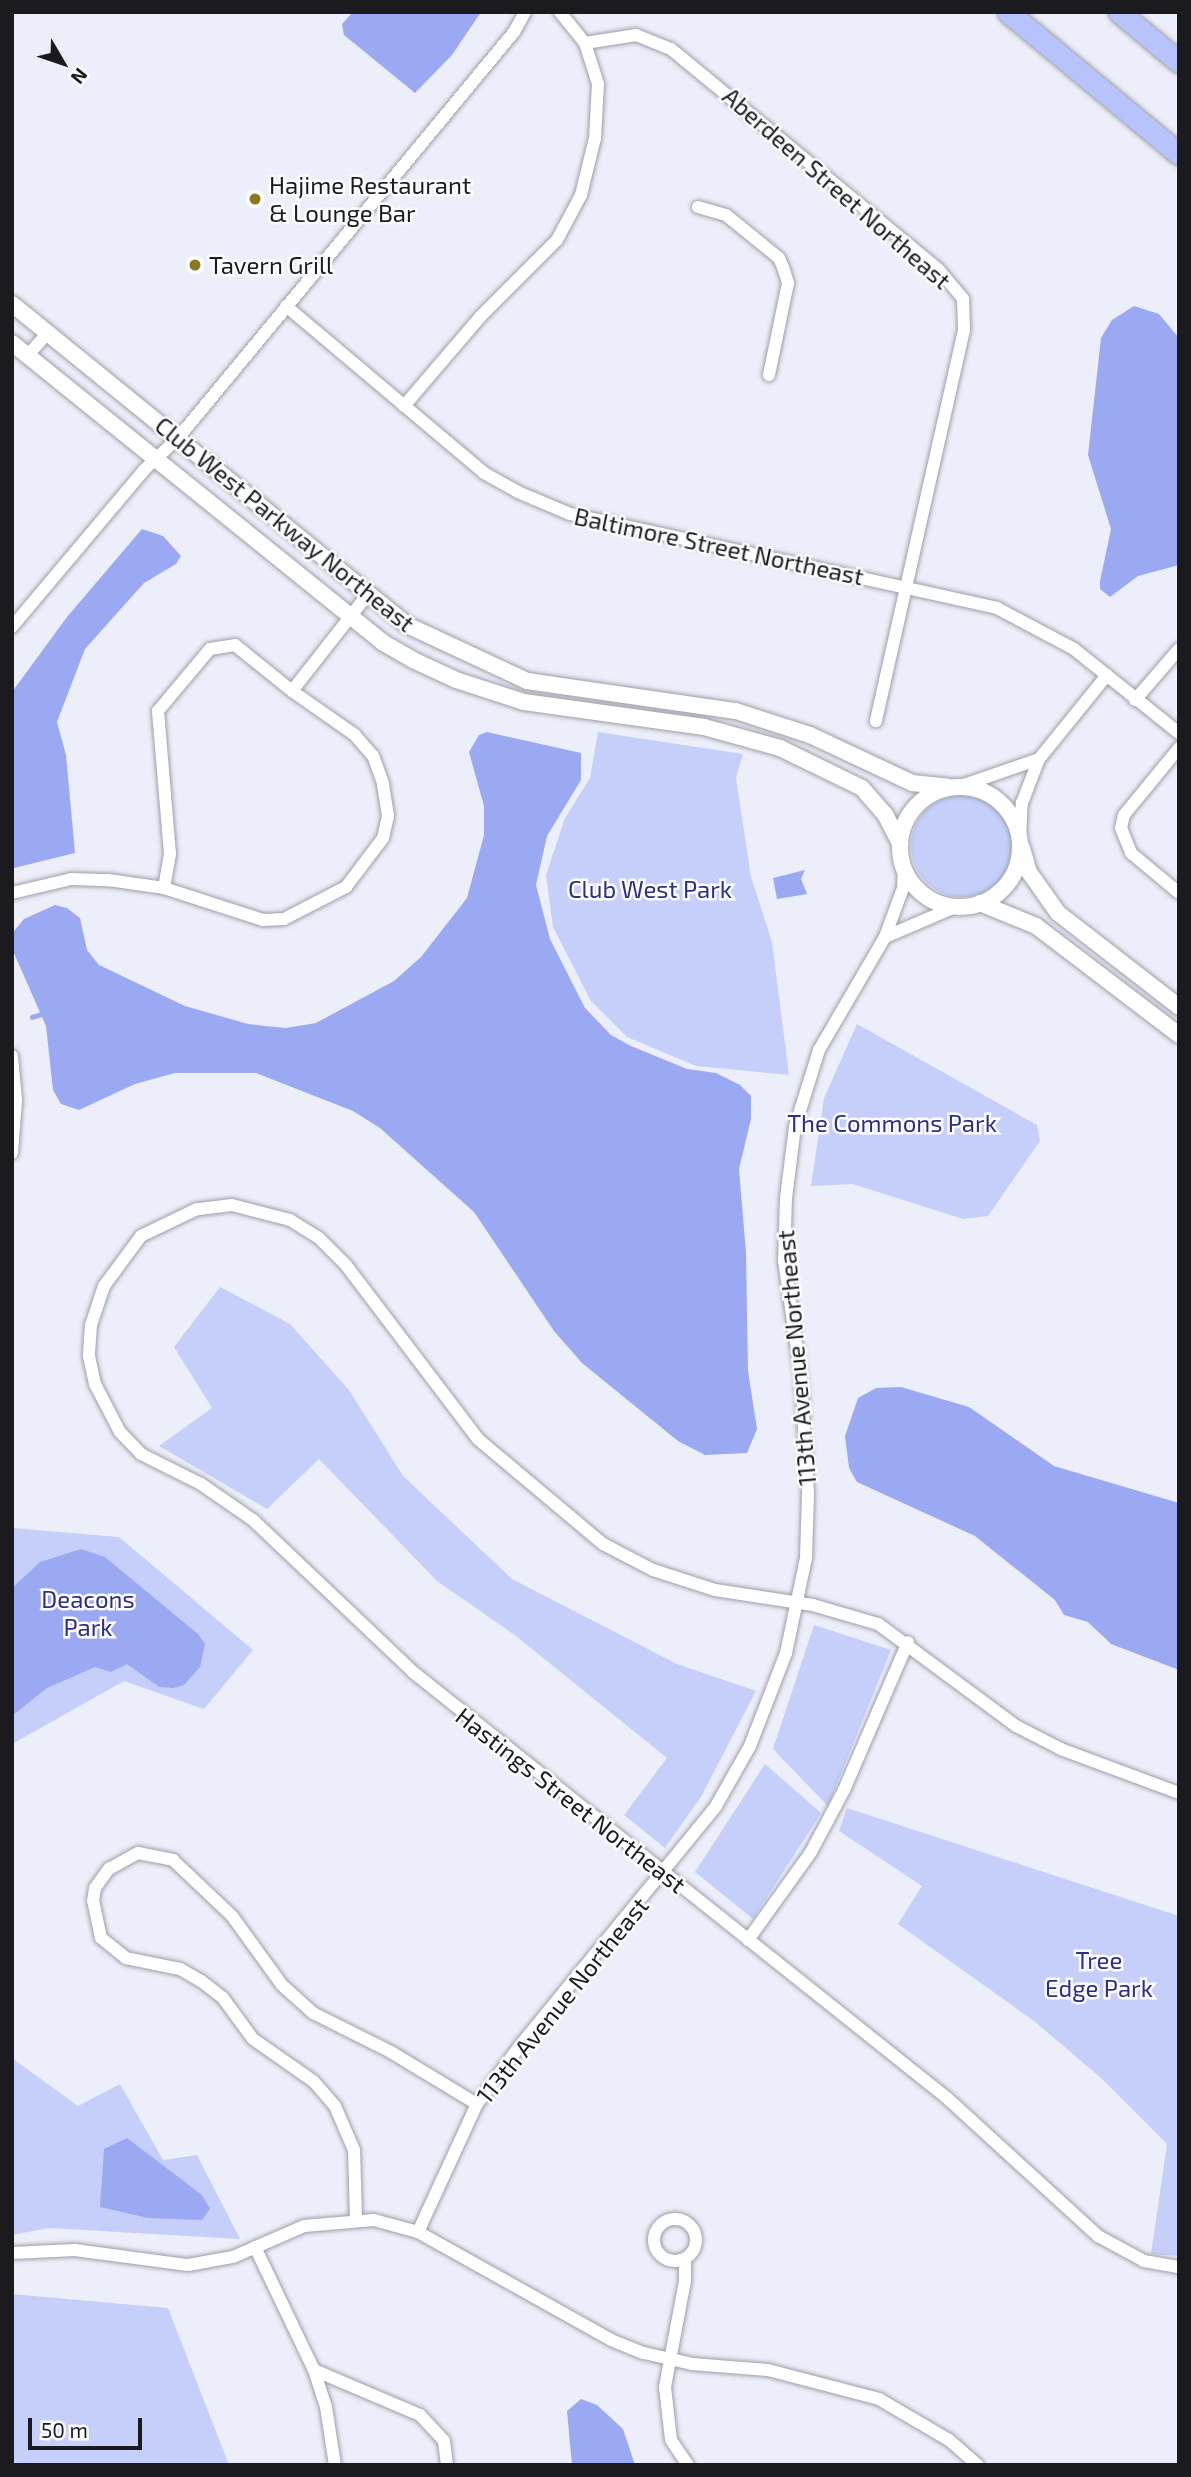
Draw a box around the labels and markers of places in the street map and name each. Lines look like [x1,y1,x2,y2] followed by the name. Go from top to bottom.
[269,171,471,227] place label: Hajime Restaurant & Lounge Bar
[247,191,263,207] marker: Hajime Restaurant & Lounge Bar
[209,251,333,279] place label: Tavern Grill
[187,257,203,273] marker: Tavern Grill

